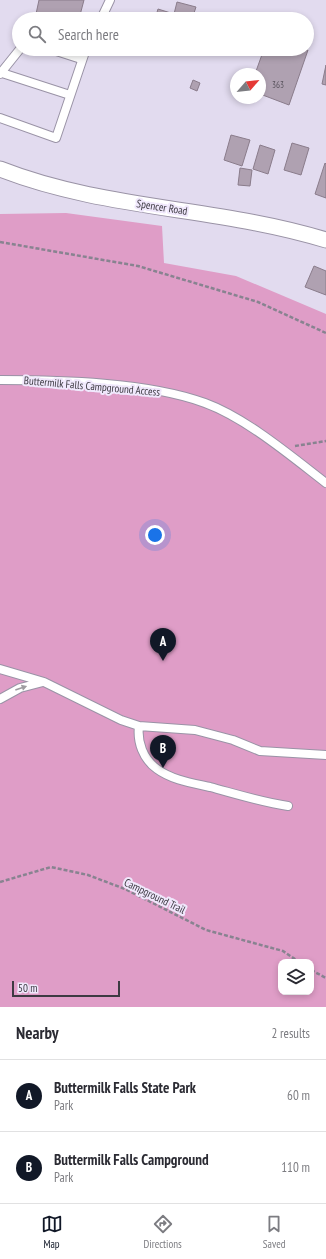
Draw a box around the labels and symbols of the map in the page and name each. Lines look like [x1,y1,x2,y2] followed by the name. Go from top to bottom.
[230,68,266,104] north arrow
[272,79,284,90] house number: 363
[136,196,189,218] street label: Spencer Road
[23,373,161,399] street label: Buttermilk Falls Campground Access
[145,525,165,545] your location
[150,628,176,661] pin: A
[15,685,27,691] one-way arrow
[150,735,176,768] pin: B
[122,875,188,917] street label: Campground Trail
[12,979,120,998] scale bar

